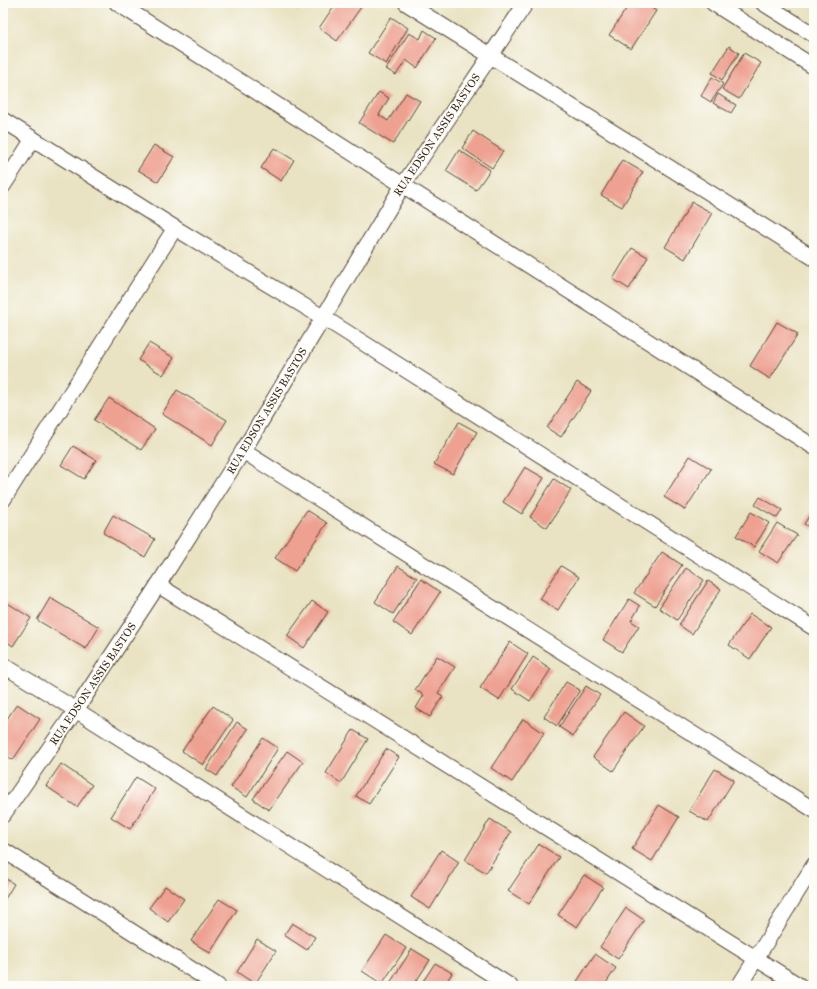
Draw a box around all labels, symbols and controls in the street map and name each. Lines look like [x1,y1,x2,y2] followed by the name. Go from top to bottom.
[391,71,483,199] street label: RUA EDSON ASSIS BASTOS
[224,346,310,476] street label: RUA EDSON ASSIS BASTOS
[47,620,139,748] street label: RUA EDSON ASSIS BASTOS

